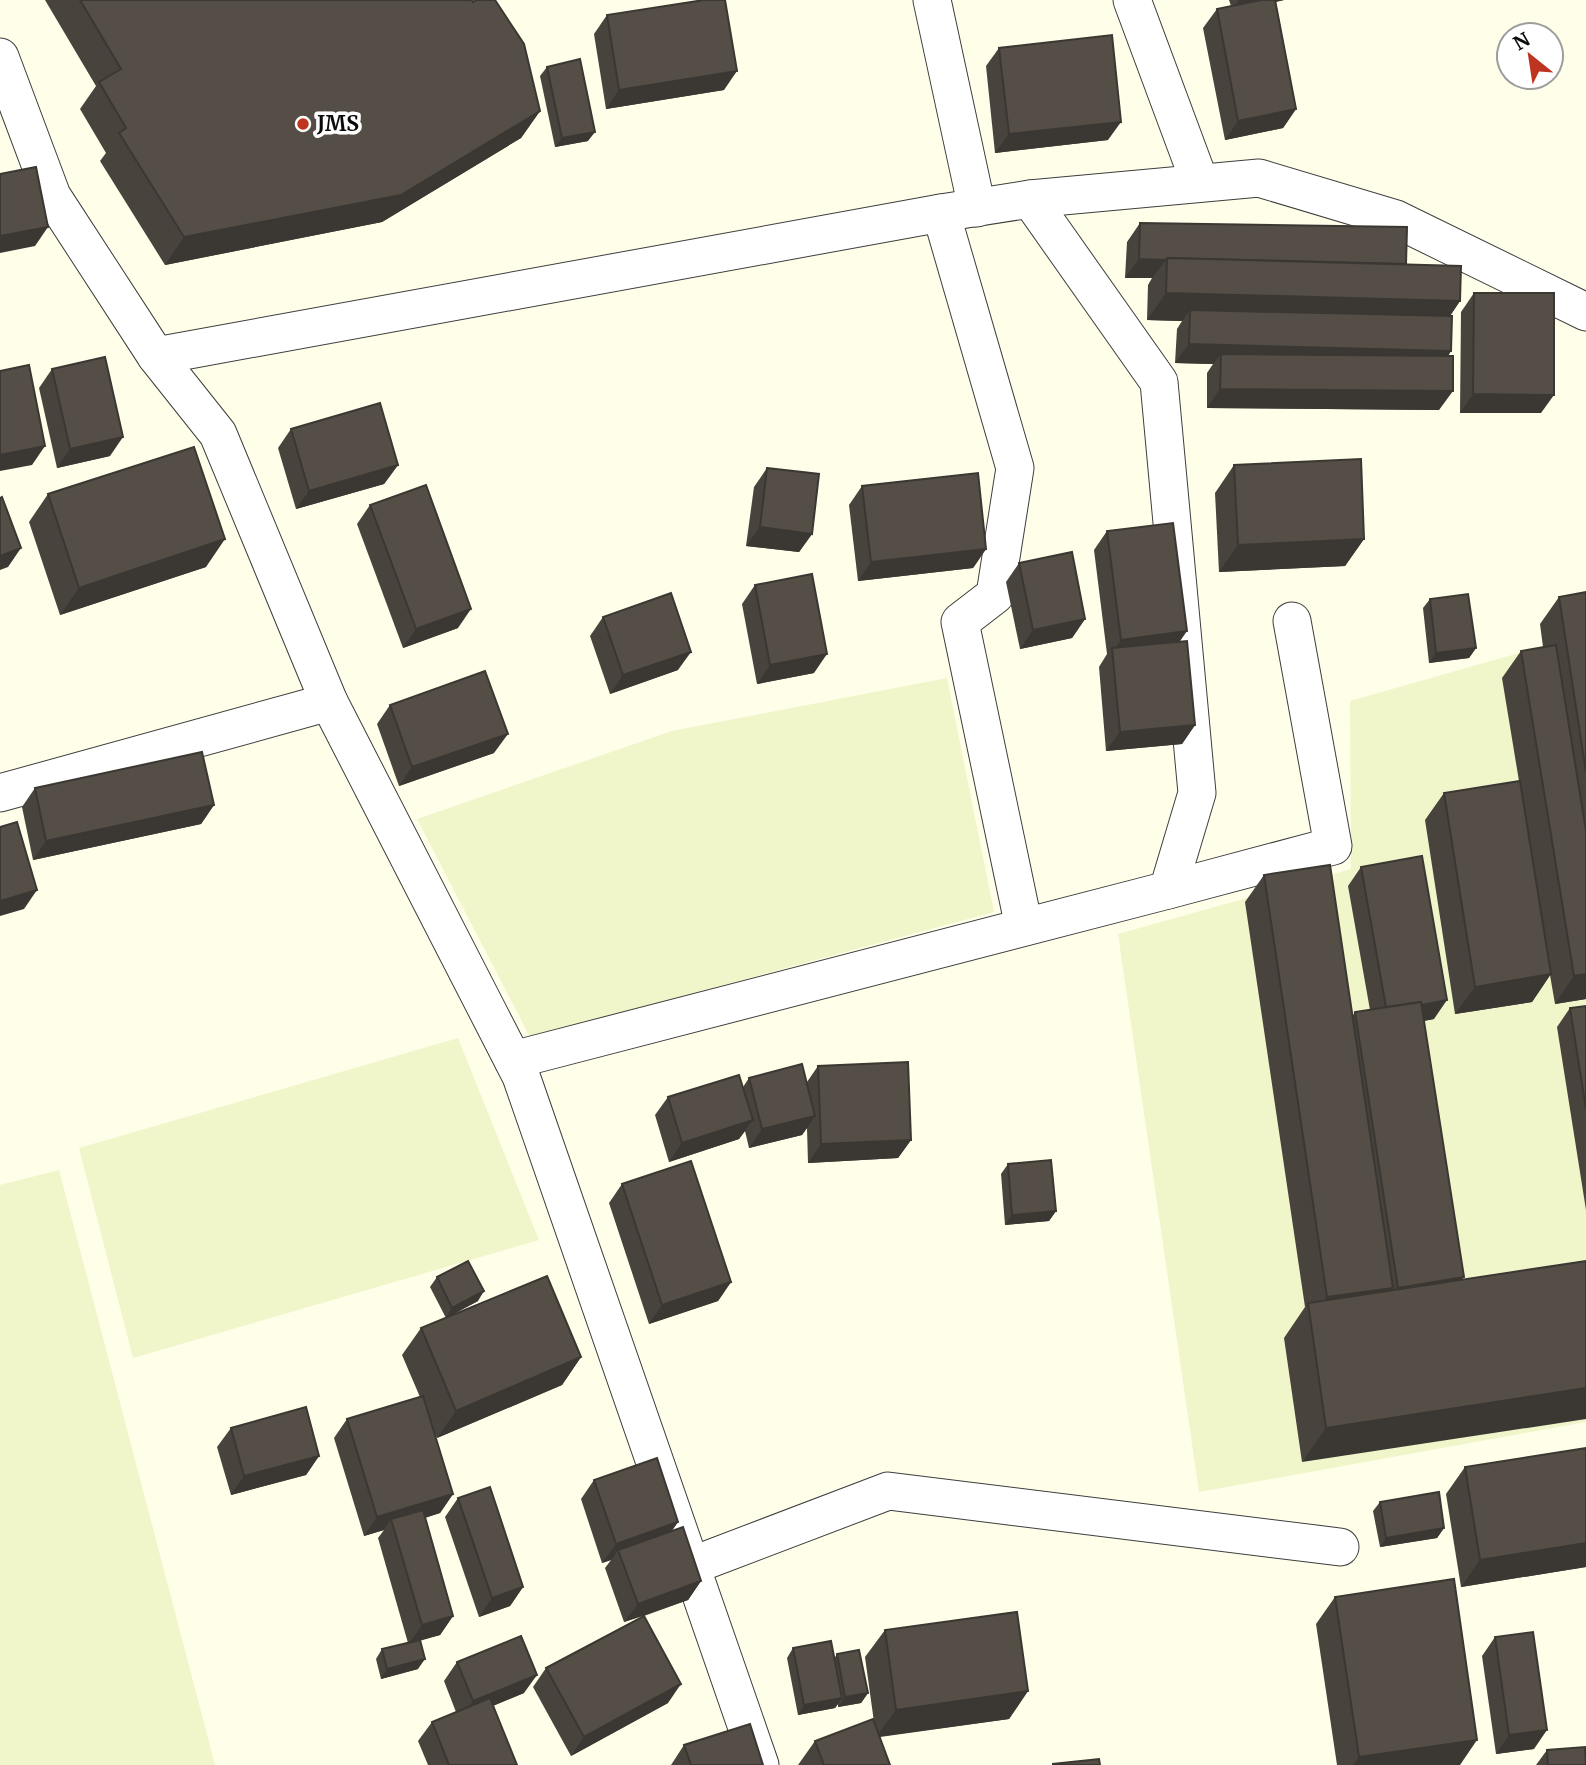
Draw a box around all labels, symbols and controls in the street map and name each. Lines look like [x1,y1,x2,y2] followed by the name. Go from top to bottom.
[1495,21,1565,91] north arrow
[1509,27,1534,55] text: N
[316,110,359,137] place label: JMS
[295,116,311,132] marker: JMS

